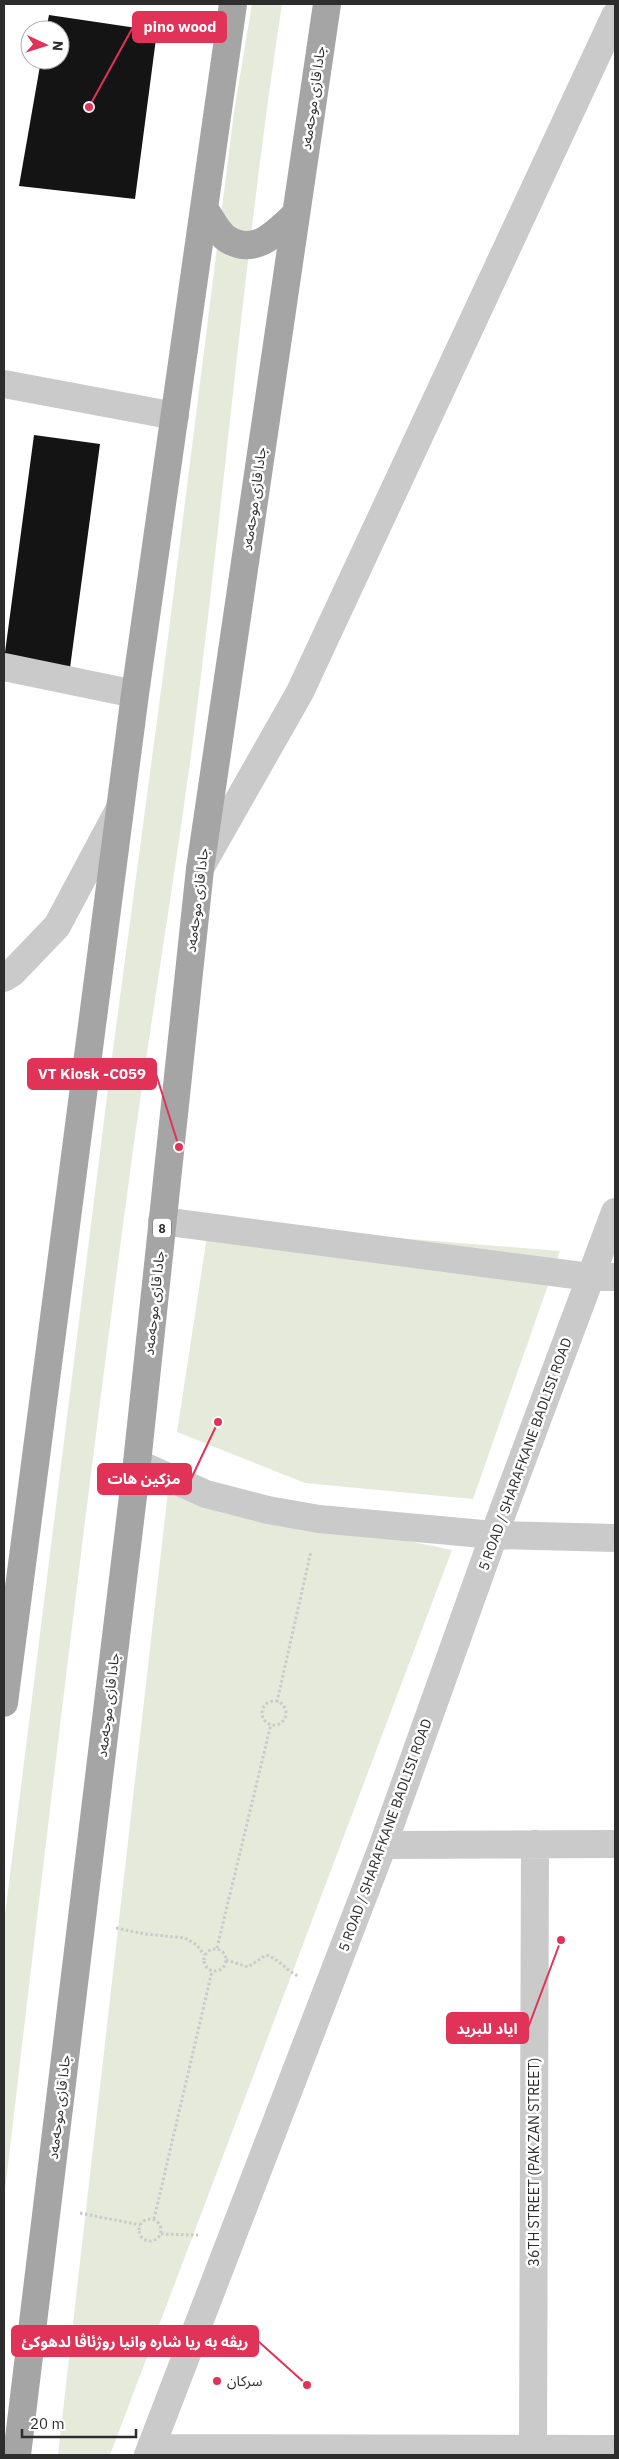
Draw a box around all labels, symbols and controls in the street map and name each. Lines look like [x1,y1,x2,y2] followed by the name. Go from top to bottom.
[133,12,226,42] callout: pino wood
[144,17,216,36] text: pino wood
[20,20,70,70] north arrow
[49,40,67,52] text: N
[297,45,329,151] street label: جادا قازی موحەمەد
[238,446,270,552] street label: جادا قازی موحەمەد
[182,847,212,953] street label: جادا قازی موحەمەد
[28,1059,156,1089] callout: VT Kiosk -C059
[38,1064,146,1083] text: VT Kiosk -C059
[153,1218,171,1238] road number: 8
[140,1250,168,1356] street label: جادا قازی موحەمەد
[474,1335,576,1573] street label: 5 ROAD / SHARAFKANE BADLISI ROAD
[98,1464,191,1494] callout: مزكين هات
[107,1469,181,1488] text: مزكين هات
[93,1652,123,1758] street label: جادا قازی موحەمەد
[334,1716,436,1954] street label: 5 ROAD / SHARAFKANE BADLISI ROAD
[447,2013,528,2043] callout: اياد للبريد
[456,2019,518,2038] text: اياد للبريد
[44,2054,74,2160] street label: جادا قازی موحەمەد
[525,2058,543,2266] street label: 36TH STREET (PAK ZAN STREET)
[12,2326,258,2356] callout: ريڤه به ريا شاره وانيا روژئاڤا لدهوكئ
[22,2332,248,2351] text: ريڤه به ريا شاره وانيا روژئاڤا لدهوكئ
[227,2372,262,2390] place label: سركان
[211,2375,223,2387] marker: سركان
[22,2406,136,2438] scale bar
[30,2414,65,2433] text: 20 m

